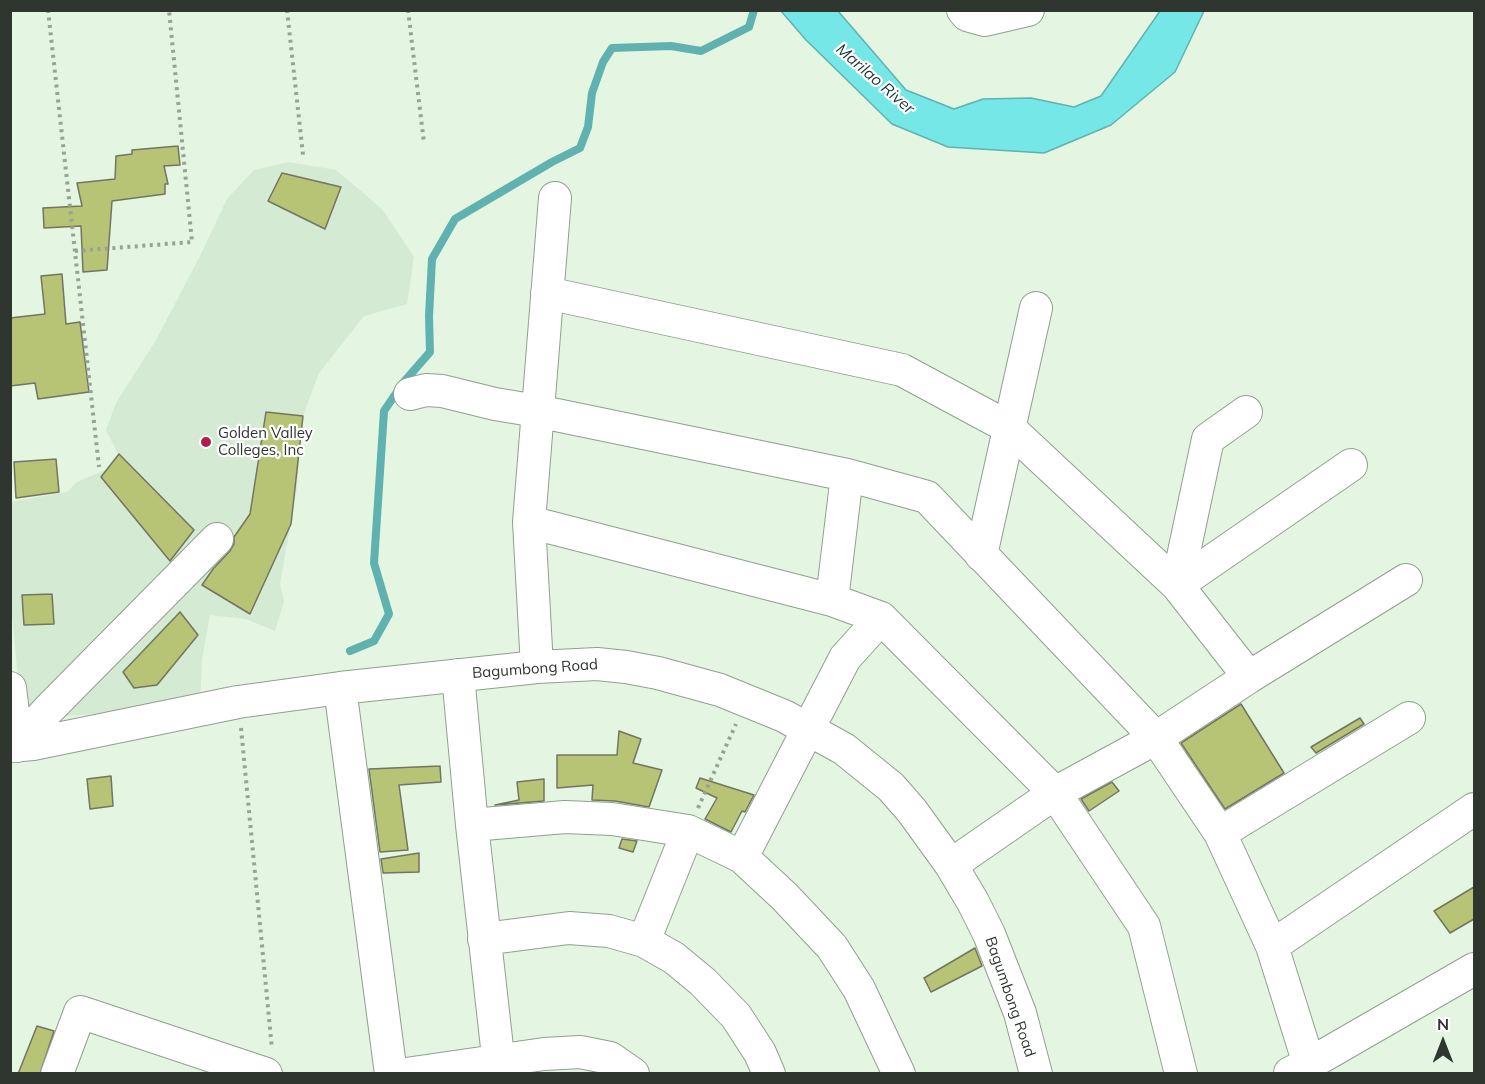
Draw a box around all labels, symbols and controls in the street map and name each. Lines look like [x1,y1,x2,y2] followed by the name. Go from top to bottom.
[832,40,918,118] water label: Marilao River
[218,424,313,459] place label: Golden Valley Colleges, Inc
[199,435,213,449] marker: Golden Valley Colleges, Inc
[471,656,599,682] street label: Bagumbong Road
[981,934,1039,1060] street label: Bagumbong Road
[1413,1012,1473,1072] north arrow
[1437,1014,1449,1034] text: N

